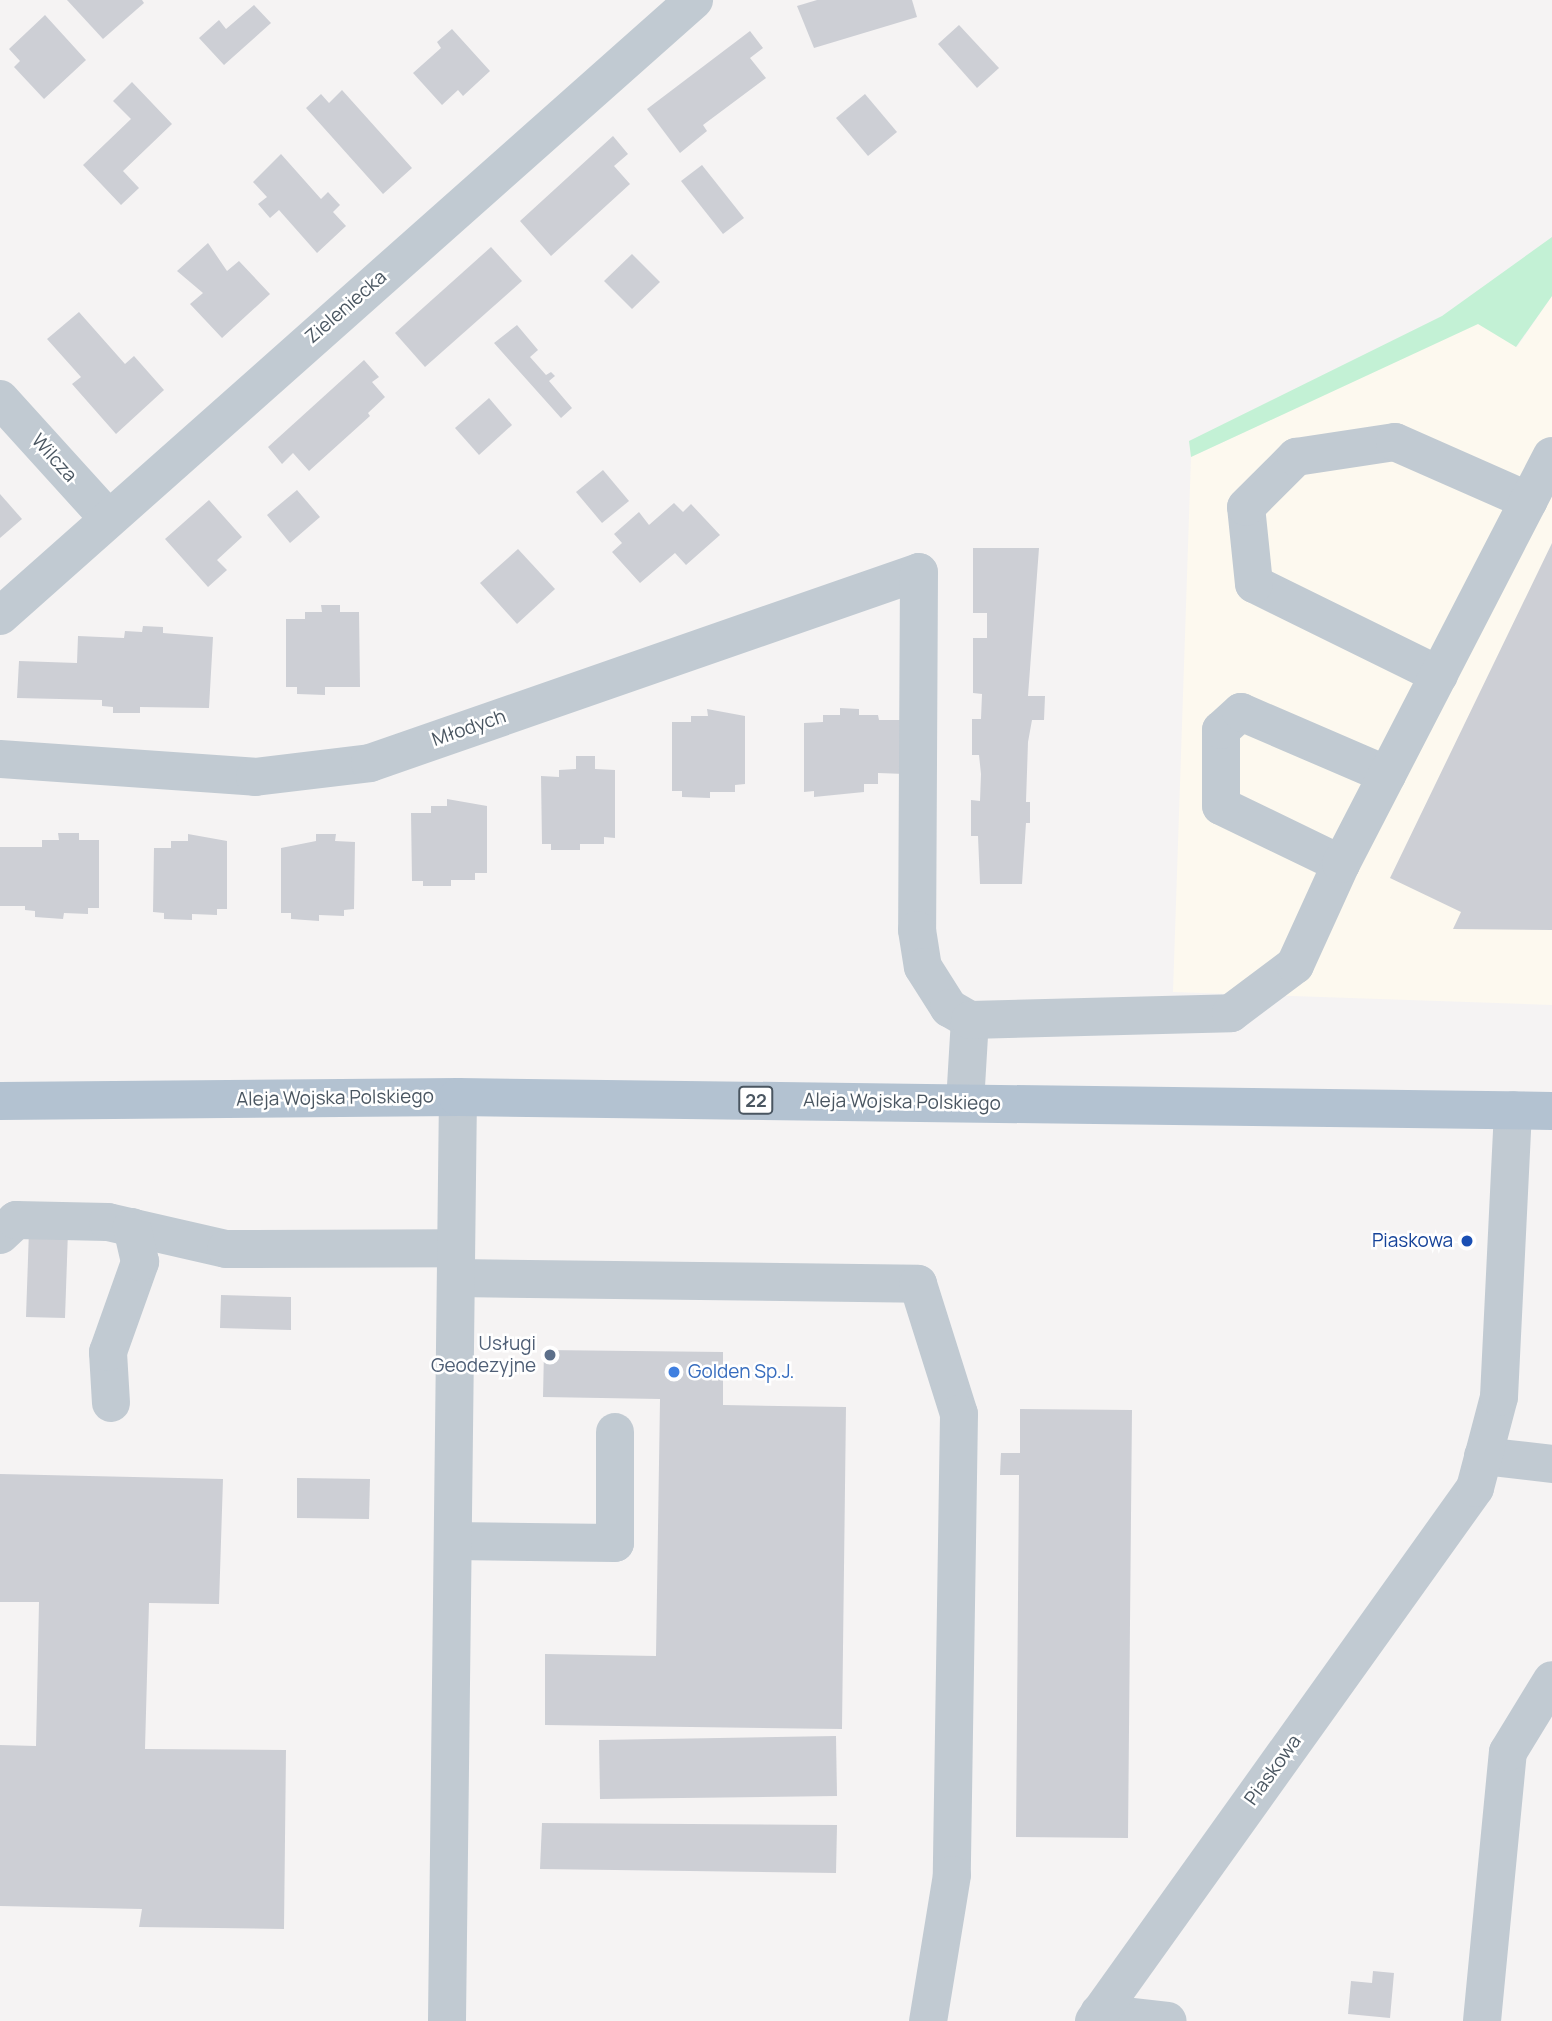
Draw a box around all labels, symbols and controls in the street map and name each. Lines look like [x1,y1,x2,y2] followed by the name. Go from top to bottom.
[301,266,391,348] street label: Zieleniecka
[27,429,81,487] street label: Wilcza
[429,705,509,751] street label: Młodych
[236,1085,434,1111] street label: Aleja Wojska Polskiego
[737,1086,775,1114] road number: 22
[803,1089,1001,1115] street label: Aleja Wojska Polskiego
[1372,1230,1453,1252] place label: Piaskowa
[1459,1233,1475,1249] marker: Piaskowa
[431,1333,536,1377] place label: Usługi Geodezyjne
[542,1347,558,1363] marker: Usługi Geodezyjne
[688,1361,794,1383] place label: Golden Sp.J.
[666,1364,682,1380] marker: Golden Sp.J.
[1240,1730,1306,1810] street label: Piaskowa

